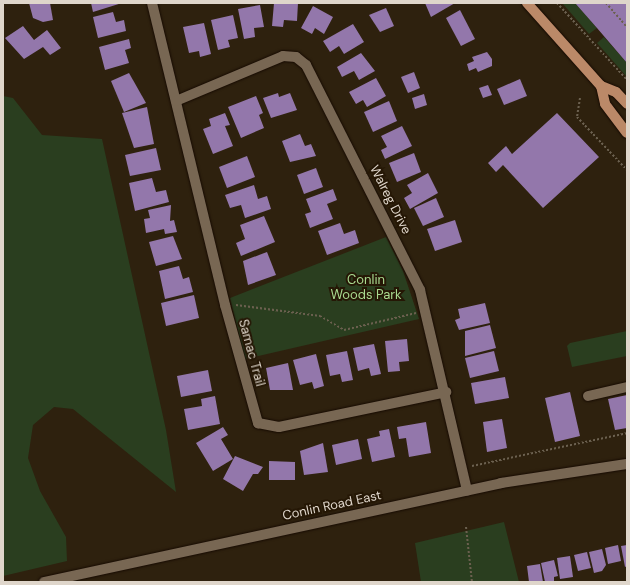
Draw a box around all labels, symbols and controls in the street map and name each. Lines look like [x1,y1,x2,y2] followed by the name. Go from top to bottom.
[366,163,414,237] street label: Walreg Drive
[330,273,402,304] park label: Conlin Woods Park
[235,318,267,388] street label: Samac Trail
[281,488,383,524] street label: Conlin Road East

